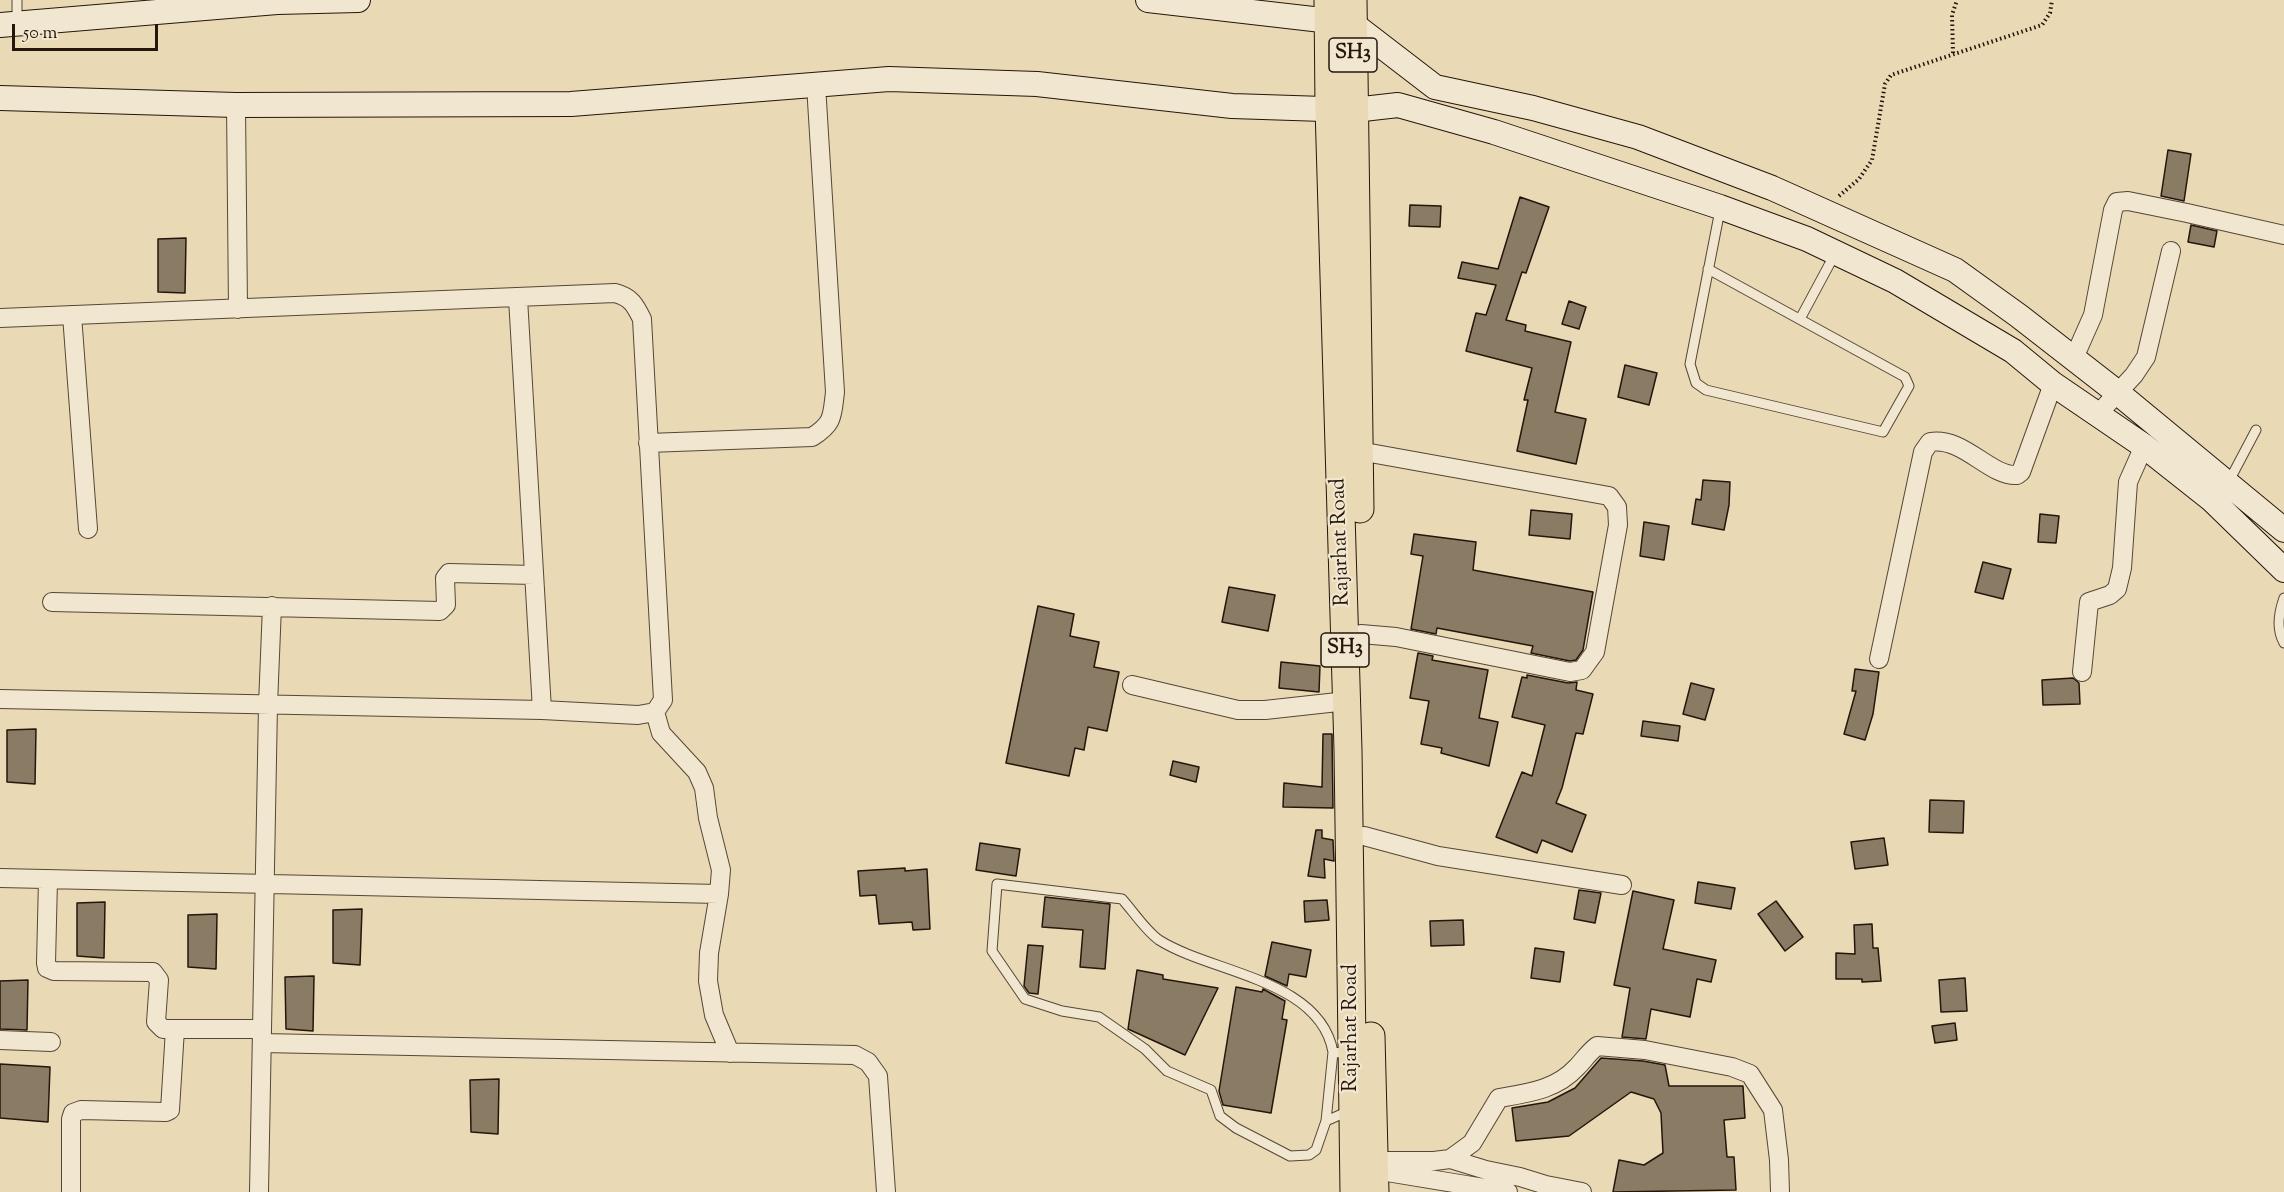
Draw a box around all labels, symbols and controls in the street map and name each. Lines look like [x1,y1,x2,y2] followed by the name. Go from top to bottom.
[15,12,160,50] scale bar
[23,21,57,47] text: 50 m
[1329,38,1377,72] road number: SH3
[1327,478,1357,606] street label: Rajarhat Road
[1321,633,1369,667] road number: SH3
[1339,964,1365,1092] street label: Rajarhat Road

